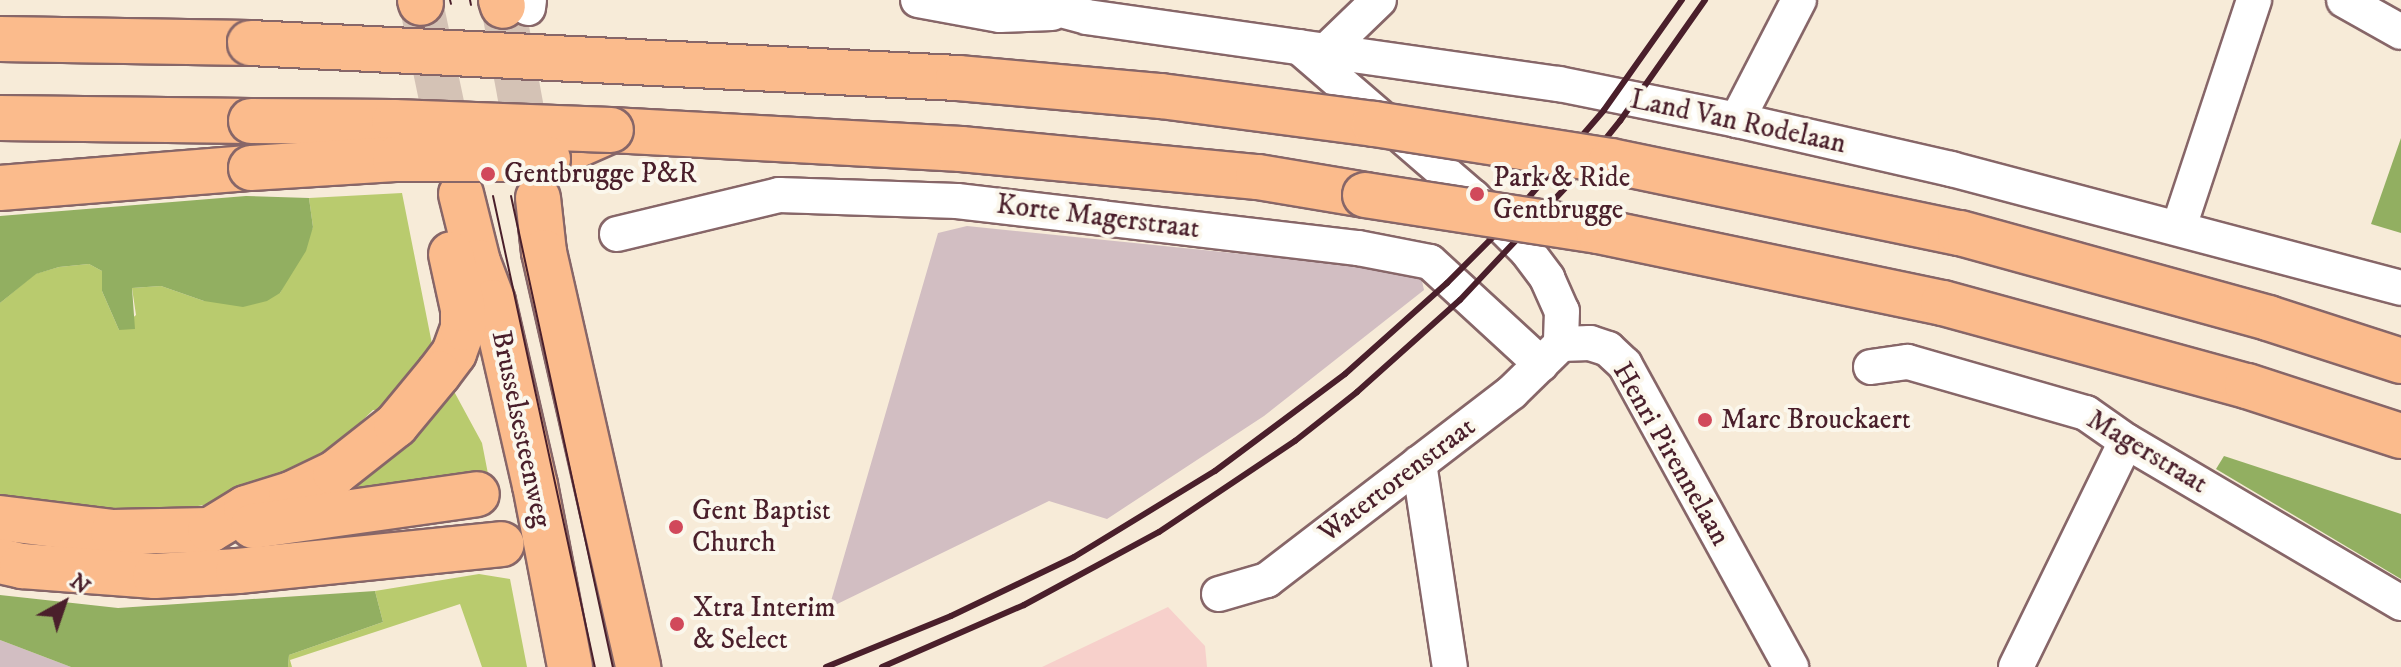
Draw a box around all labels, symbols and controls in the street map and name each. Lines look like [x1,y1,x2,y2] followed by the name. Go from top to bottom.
[1627,83,1849,161] street label: Land Van Rodelaan
[504,157,697,191] place label: Gentbrugge P&R
[1493,161,1630,227] place label: Park & Ride Gentbrugge
[479,165,497,183] marker: Gentbrugge P&R
[1468,185,1486,203] marker: Park & Ride Gentbrugge
[994,188,1202,246] street label: Korte Magerstraat
[484,328,558,530] street label: Brusselsesteenweg
[1605,356,1737,552] street label: Henri Pirennelaan
[1721,403,1911,437] place label: Marc Brouckaert
[2081,403,2213,501] street label: Magerstraat
[1312,410,1482,550] street label: Watertorenstraat
[1696,411,1714,429] marker: Marc Brouckaert
[692,494,831,560] place label: Gent Baptist Church
[667,518,685,536] marker: Gent Baptist Church
[24,563,104,643] north arrow
[64,568,95,600] text: N
[693,591,836,657] place label: Xtra Interim & Select
[668,615,686,633] marker: Xtra Interim & Select

